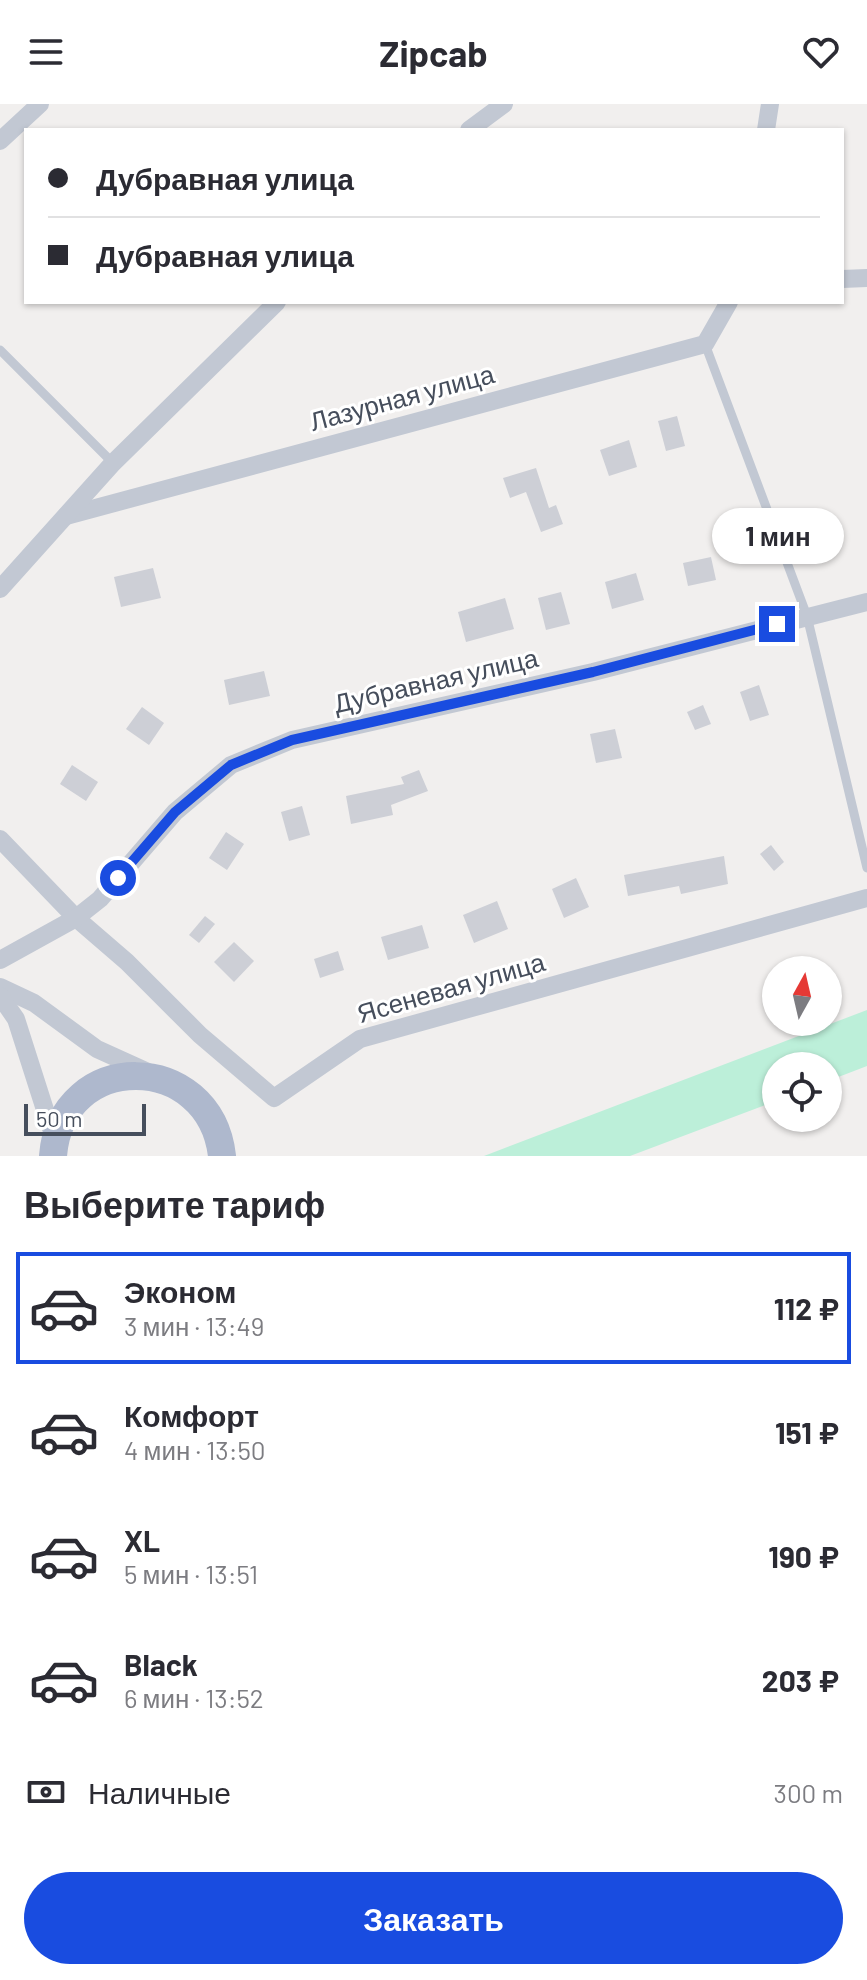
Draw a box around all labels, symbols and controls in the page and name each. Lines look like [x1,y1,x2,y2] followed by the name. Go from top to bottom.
[24,30,68,74] icon: menu
[799,30,843,74] icon: heart
[379,31,488,74] text: Zipcab
[96,160,354,196] text: Дубравная улица
[96,237,354,273] text: Дубравная улица
[306,357,498,436] street label: Лазурная улица
[711,508,843,564] callout: 1 мин
[745,520,811,551] text: 1 мин
[759,606,795,642] route end
[331,641,541,718] street label: Дубравная улица
[100,860,136,896] route start
[353,945,549,1028] street label: Ясеневая улица
[762,956,842,1036] north arrow
[762,956,842,1132] map controls
[762,1052,842,1132] button: locate
[24,1100,146,1136] scale bar
[36,1105,82,1131] text: 50 m
[24,1182,325,1225] text: Выберите тариф
[28,1272,100,1344] icon: car
[124,1273,237,1309] text: Эконом
[774,1290,839,1326] text: 112 ₽
[124,1310,264,1341] text: 3 мин · 13:49
[28,1396,100,1468] icon: car
[124,1397,259,1433] text: Комфорт
[775,1414,839,1450] text: 151 ₽
[124,1434,266,1465] text: 4 мин · 13:50
[28,1520,100,1592] icon: car
[124,1522,160,1558] text: XL
[768,1538,839,1574] text: 190 ₽
[124,1558,258,1589] text: 5 мин · 13:51
[28,1644,100,1716] icon: car
[124,1646,198,1682] text: Black
[762,1662,839,1698] text: 203 ₽
[124,1682,264,1713] text: 6 мин · 13:52
[24,1770,68,1814] icon: cash
[88,1774,231,1810] text: Наличные
[774,1777,843,1808] text: 300 m
[24,1872,843,1964] button: Заказать

